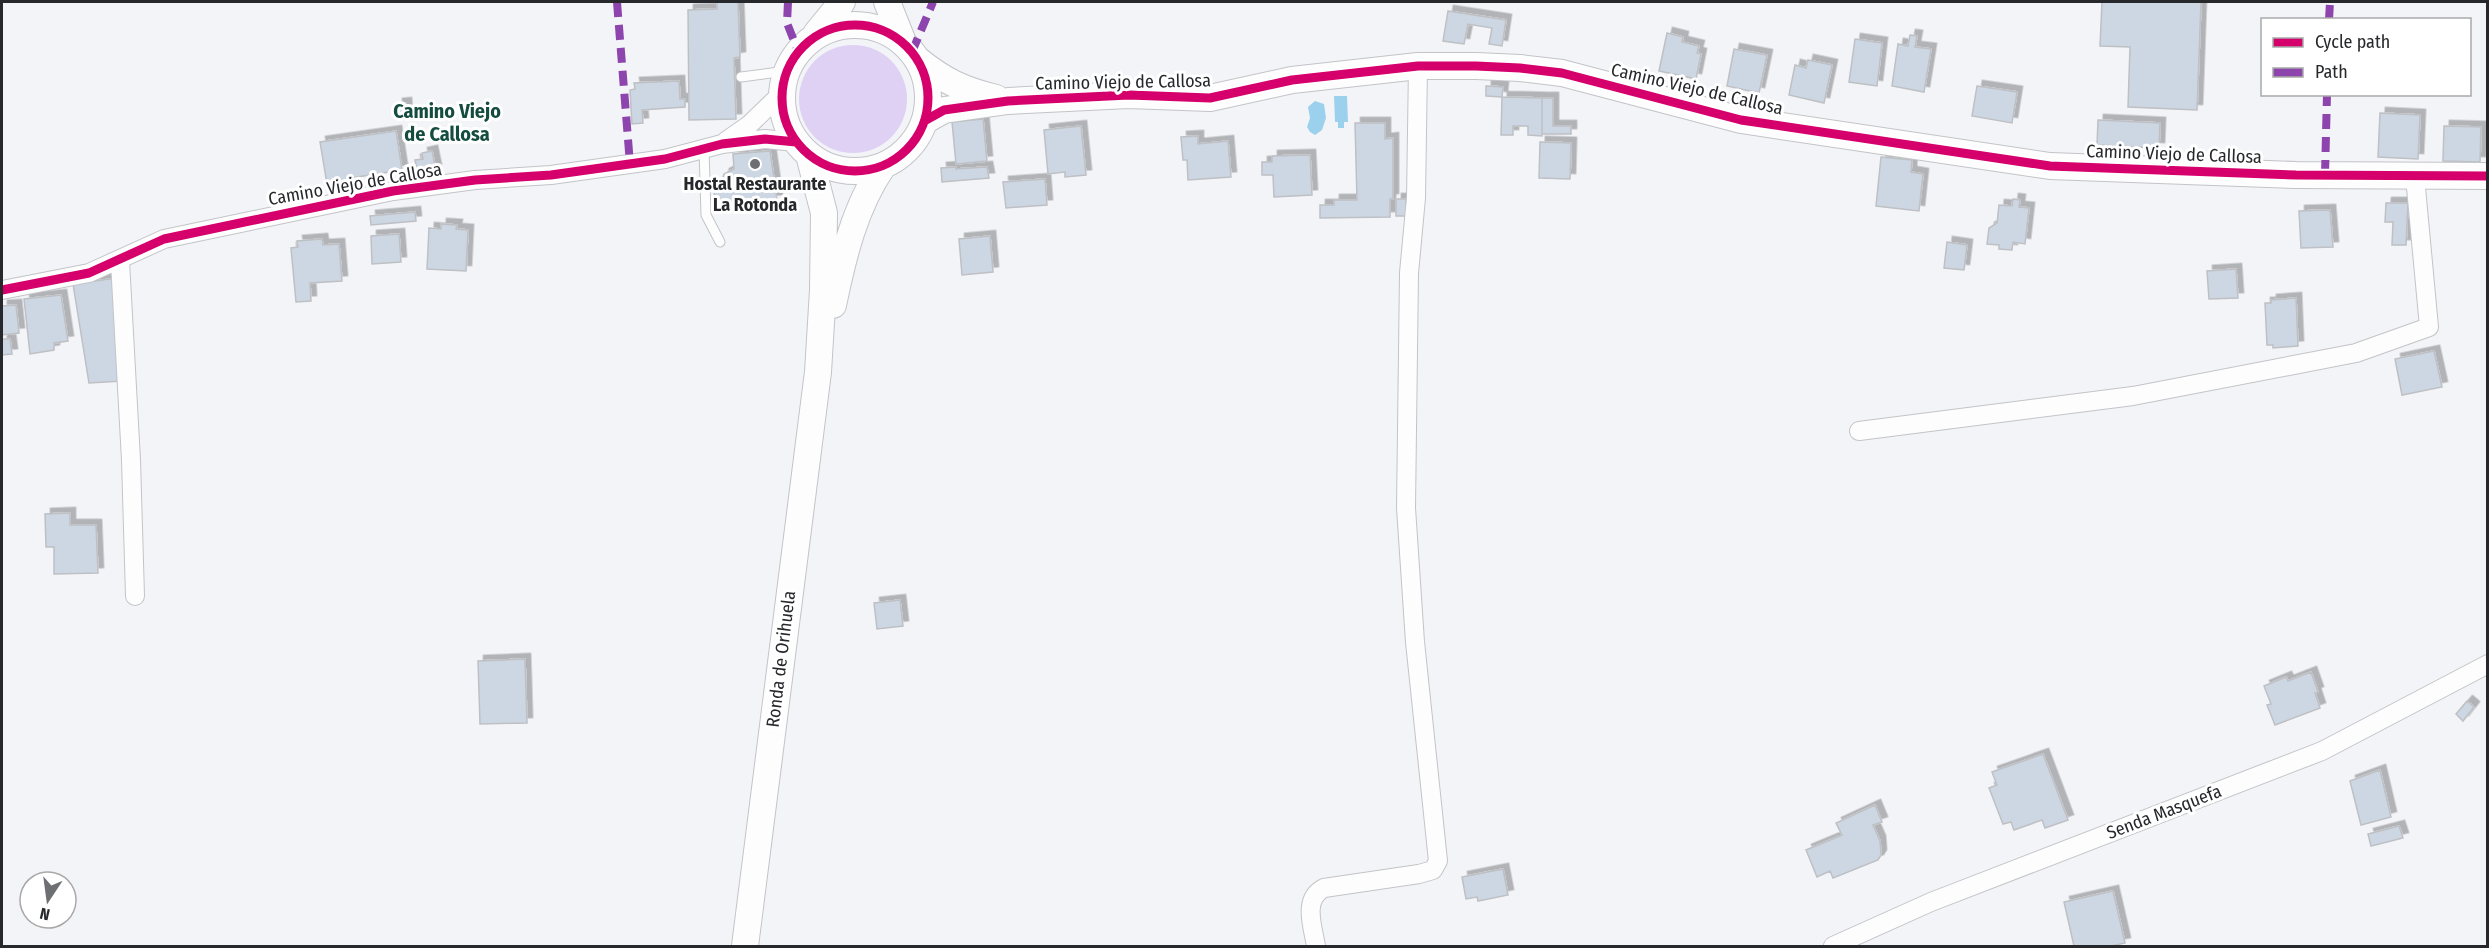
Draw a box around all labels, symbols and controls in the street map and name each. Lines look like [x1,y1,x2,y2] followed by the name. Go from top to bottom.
[2261,18,2471,96] legend
[2315,31,2390,53] text: Cycle path
[1609,59,1785,120] street label: Camino Viejo de Callosa
[2315,61,2348,83] text: Path
[1035,69,1211,95] street label: Camino Viejo de Callosa
[393,99,501,146] district label: Camino Viejo de Callosa
[2086,140,2262,168] street label: Camino Viejo de Callosa
[748,157,762,171] marker: Hostal Restaurante La Rotonda
[267,158,444,210] street label: Camino Viejo de Callosa
[684,173,826,216] place label: Hostal Restaurante La Rotonda
[762,589,800,729] street label: Ronda de Orihuela
[2104,780,2225,844] street label: Senda Masquefa
[18,870,78,930] north arrow
[38,904,52,924] text: N

